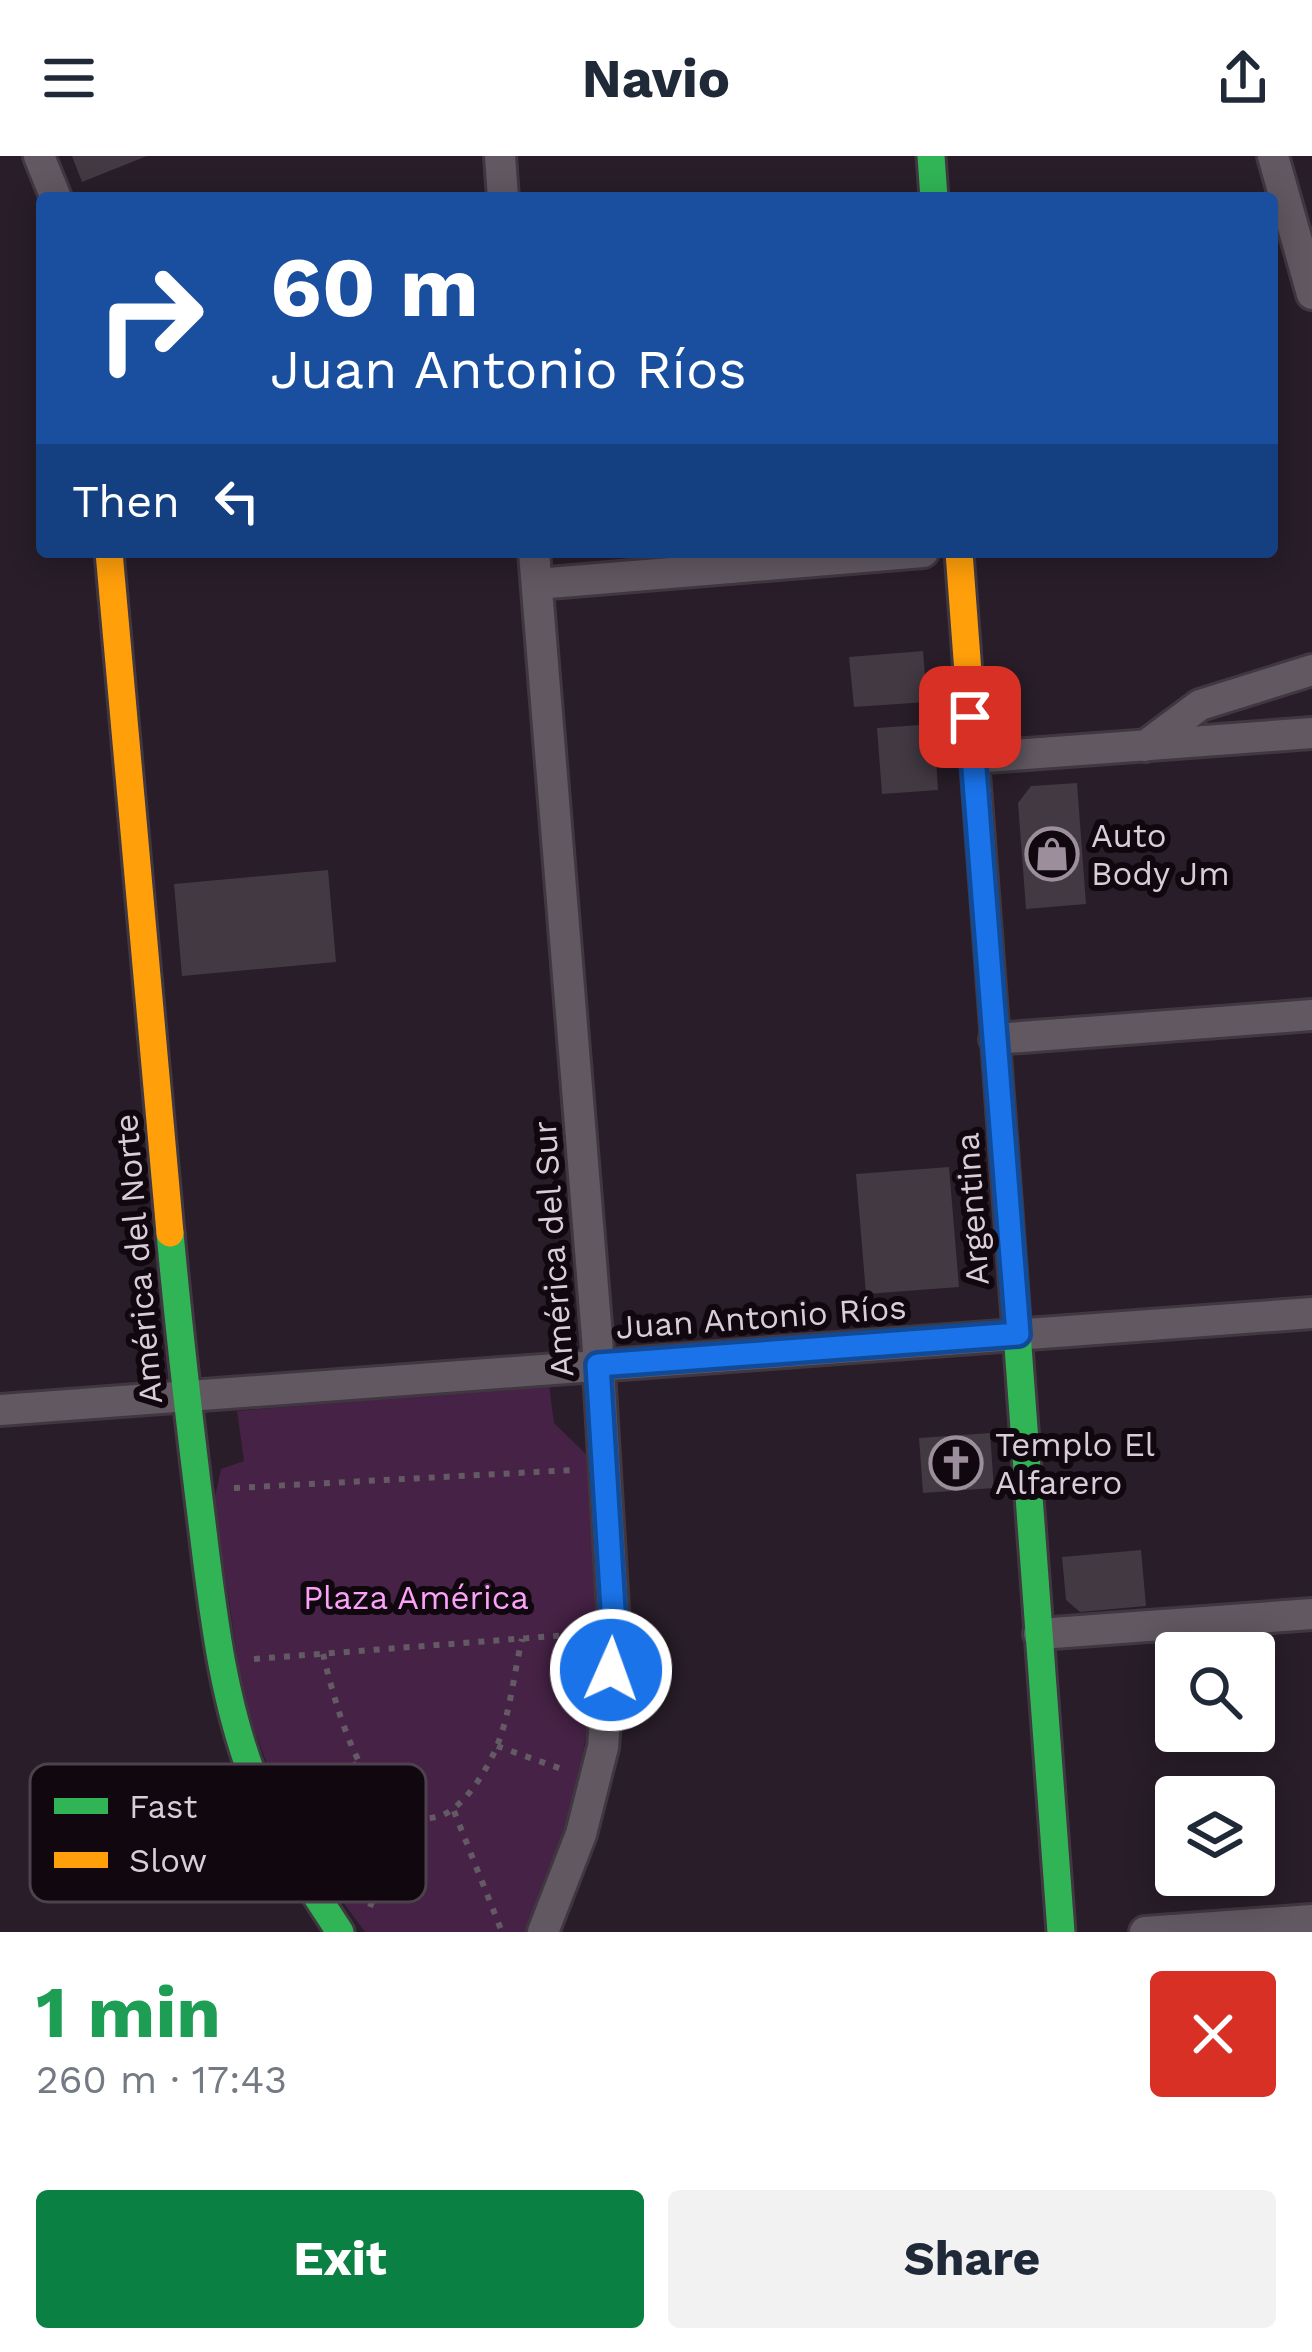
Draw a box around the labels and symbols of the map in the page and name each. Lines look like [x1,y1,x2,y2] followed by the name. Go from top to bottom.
[919,666,1021,768] pin
[1091,816,1230,893] place label: Auto Body Jm
[1024,826,1080,882] shop icon: Auto Body Jm
[106,1112,170,1406] street label: América del Norte
[525,1119,581,1379] street label: América del Sur
[947,1131,997,1287] street label: Argentina
[614,1287,908,1347] street label: Juan Antonio Ríos
[995,1425,1155,1502] place label: Templo El Alfarero
[928,1435,984,1491] church icon: Templo El Alfarero
[303,1578,529,1617] park label: Plaza América
[548,1607,674,1733] position arrow
[30,1764,426,1902] legend
[129,1787,198,1826] text: Fast
[129,1841,207,1880] text: Slow

